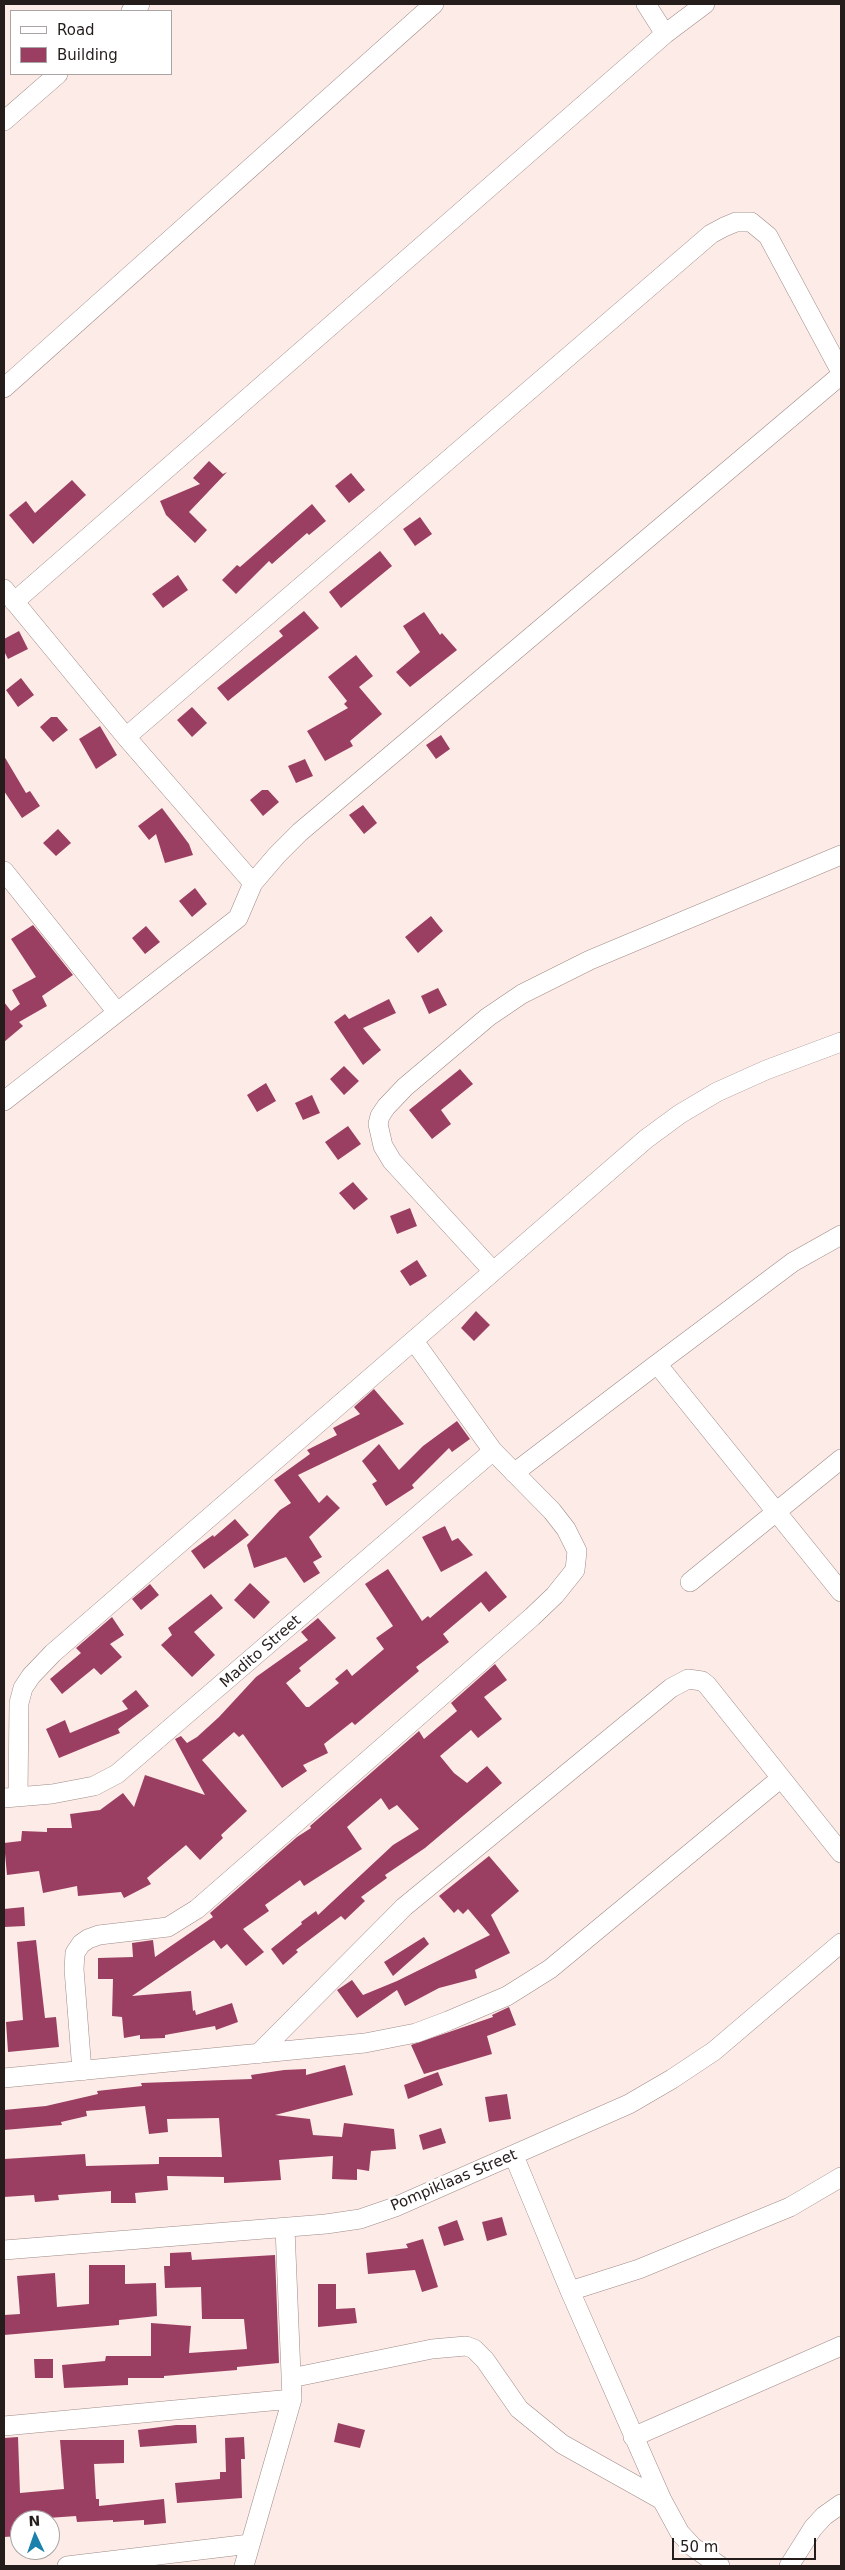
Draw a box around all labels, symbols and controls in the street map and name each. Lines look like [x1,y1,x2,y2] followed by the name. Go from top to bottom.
[10,10,172,75] legend
[57,21,95,39] text: Road
[57,46,118,64] text: Building
[217,1612,305,1692] street label: Madito Street
[388,2146,520,2216] street label: Pompiklaas Street
[10,2510,60,2560] north arrow
[28,2513,41,2529] text: N
[675,2528,819,2560] scale bar
[680,2538,718,2556] text: 50 m

